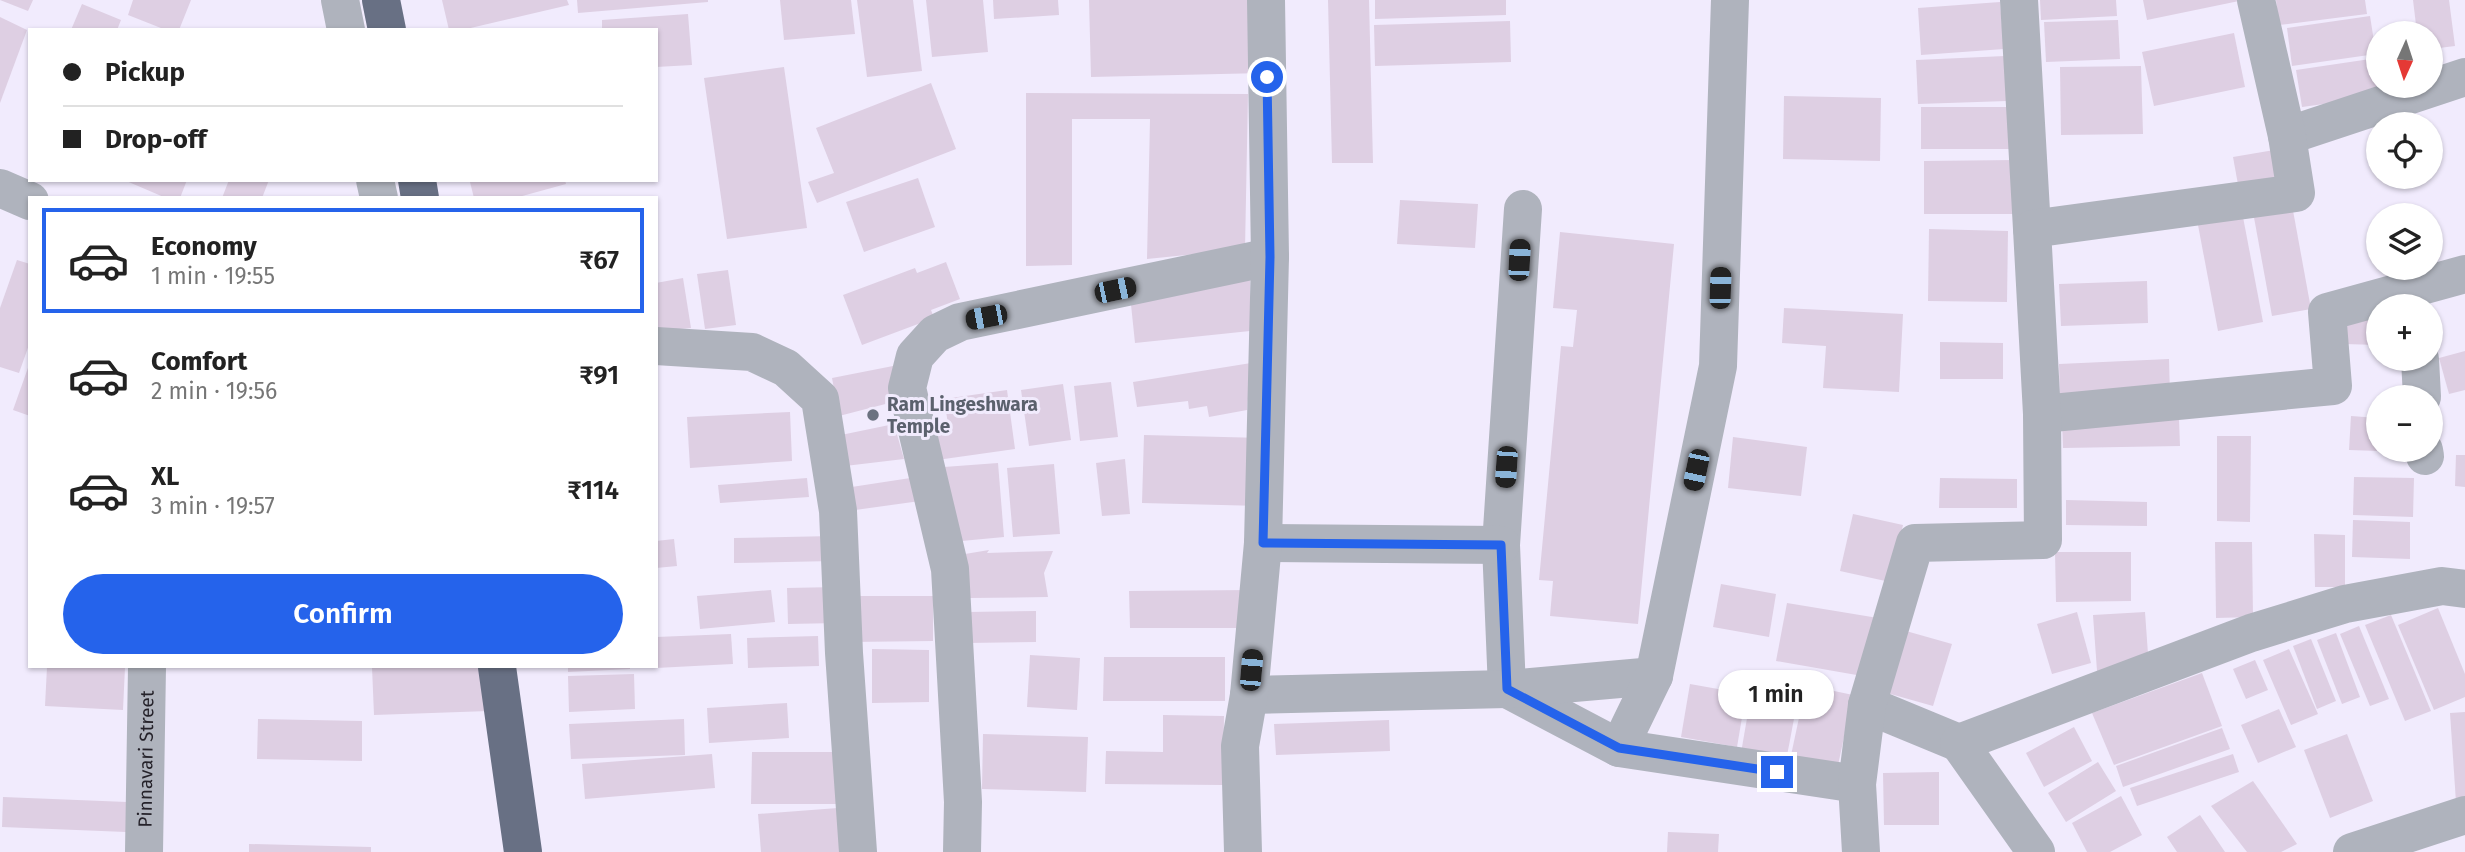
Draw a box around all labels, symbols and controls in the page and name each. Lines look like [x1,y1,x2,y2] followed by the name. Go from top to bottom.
[2366,21,2443,98] north arrow
[2366,21,2443,462] map controls
[105,57,185,88] text: Pickup
[1251,61,1283,93] route start
[2366,112,2443,189] button: locate
[105,124,207,155] text: Drop-off
[2366,203,2443,280] button: layers
[67,229,130,292] icon: car
[151,231,257,262] text: Economy
[1508,238,1531,282] car
[579,245,619,276] text: ₹67
[151,262,275,290] text: 1 min · 19:55
[1709,267,1732,309] car
[1093,275,1138,305] car
[2366,294,2443,371] button: +
[964,303,1009,331] car
[67,344,130,407] icon: car
[151,346,247,377] text: Comfort
[579,360,619,391] text: ₹91
[151,377,277,405] text: 2 min · 19:56
[2366,385,2443,462] button: −
[887,393,1038,438] place label: Ram Lingeshwara Temple
[865,407,881,423] marker: Ram Lingeshwara Temple
[1495,445,1518,489] car
[1682,447,1711,493] car
[67,459,130,522] icon: car
[151,461,179,492] text: XL
[567,475,619,506] text: ₹114
[151,492,275,520] text: 3 min · 19:57
[63,574,623,654] button: Confirm
[1239,648,1264,692] car
[1719,670,1835,720] callout: 1 min
[1748,680,1804,708] text: 1 min
[133,690,159,828] street label: Pinnavari Street
[1761,756,1793,788] route end

